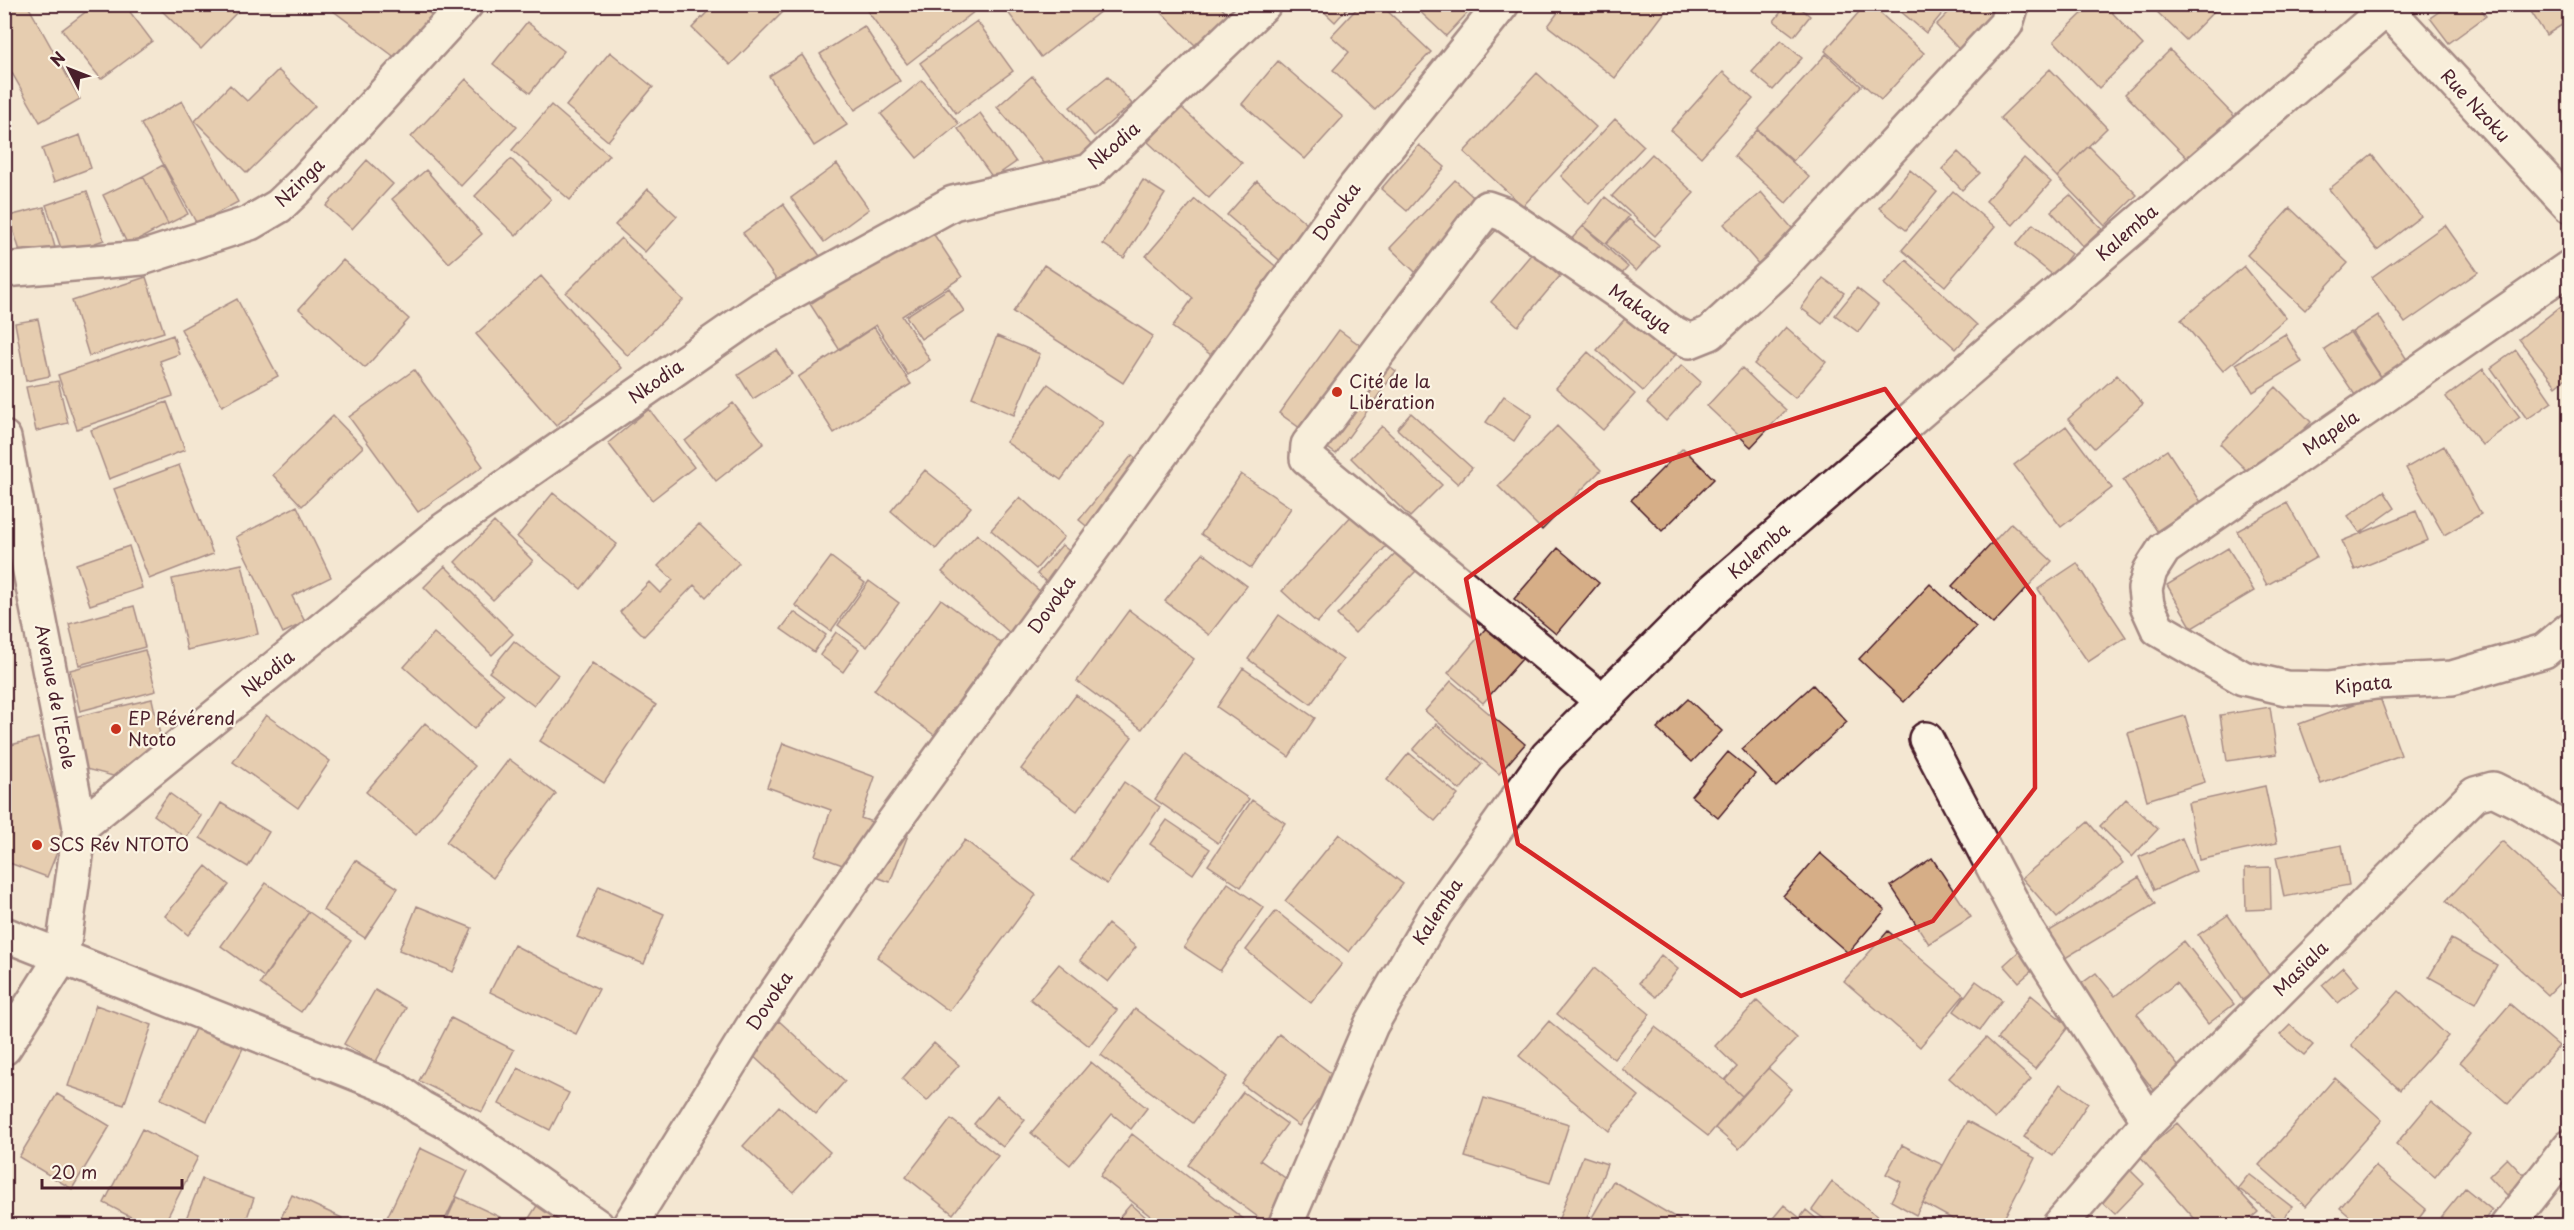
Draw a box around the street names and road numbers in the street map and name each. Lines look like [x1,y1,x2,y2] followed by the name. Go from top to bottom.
[2435,62,2517,148] street label: Rue Nzoku
[1081,114,1146,175] street label: Nkodia
[268,151,331,213] street label: Nzinga
[1305,176,1367,246] street label: Dovoka
[2089,197,2164,267] street label: Kalemba
[1604,276,1678,340] street label: Makaya
[622,352,689,410] street label: Nkodia
[2296,402,2364,461] street label: Mapela
[1721,515,1796,585] street label: Kalemba
[1020,569,1082,639] street label: Dovoka
[29,622,84,771] street label: Avenue de l'Ecole
[235,642,300,703] street label: Nkodia
[2333,667,2394,700] street label: Kipata
[1405,872,1469,950] street label: Kalemba
[2266,934,2334,1002] street label: Masiala
[739,964,799,1035] street label: Dovoka

